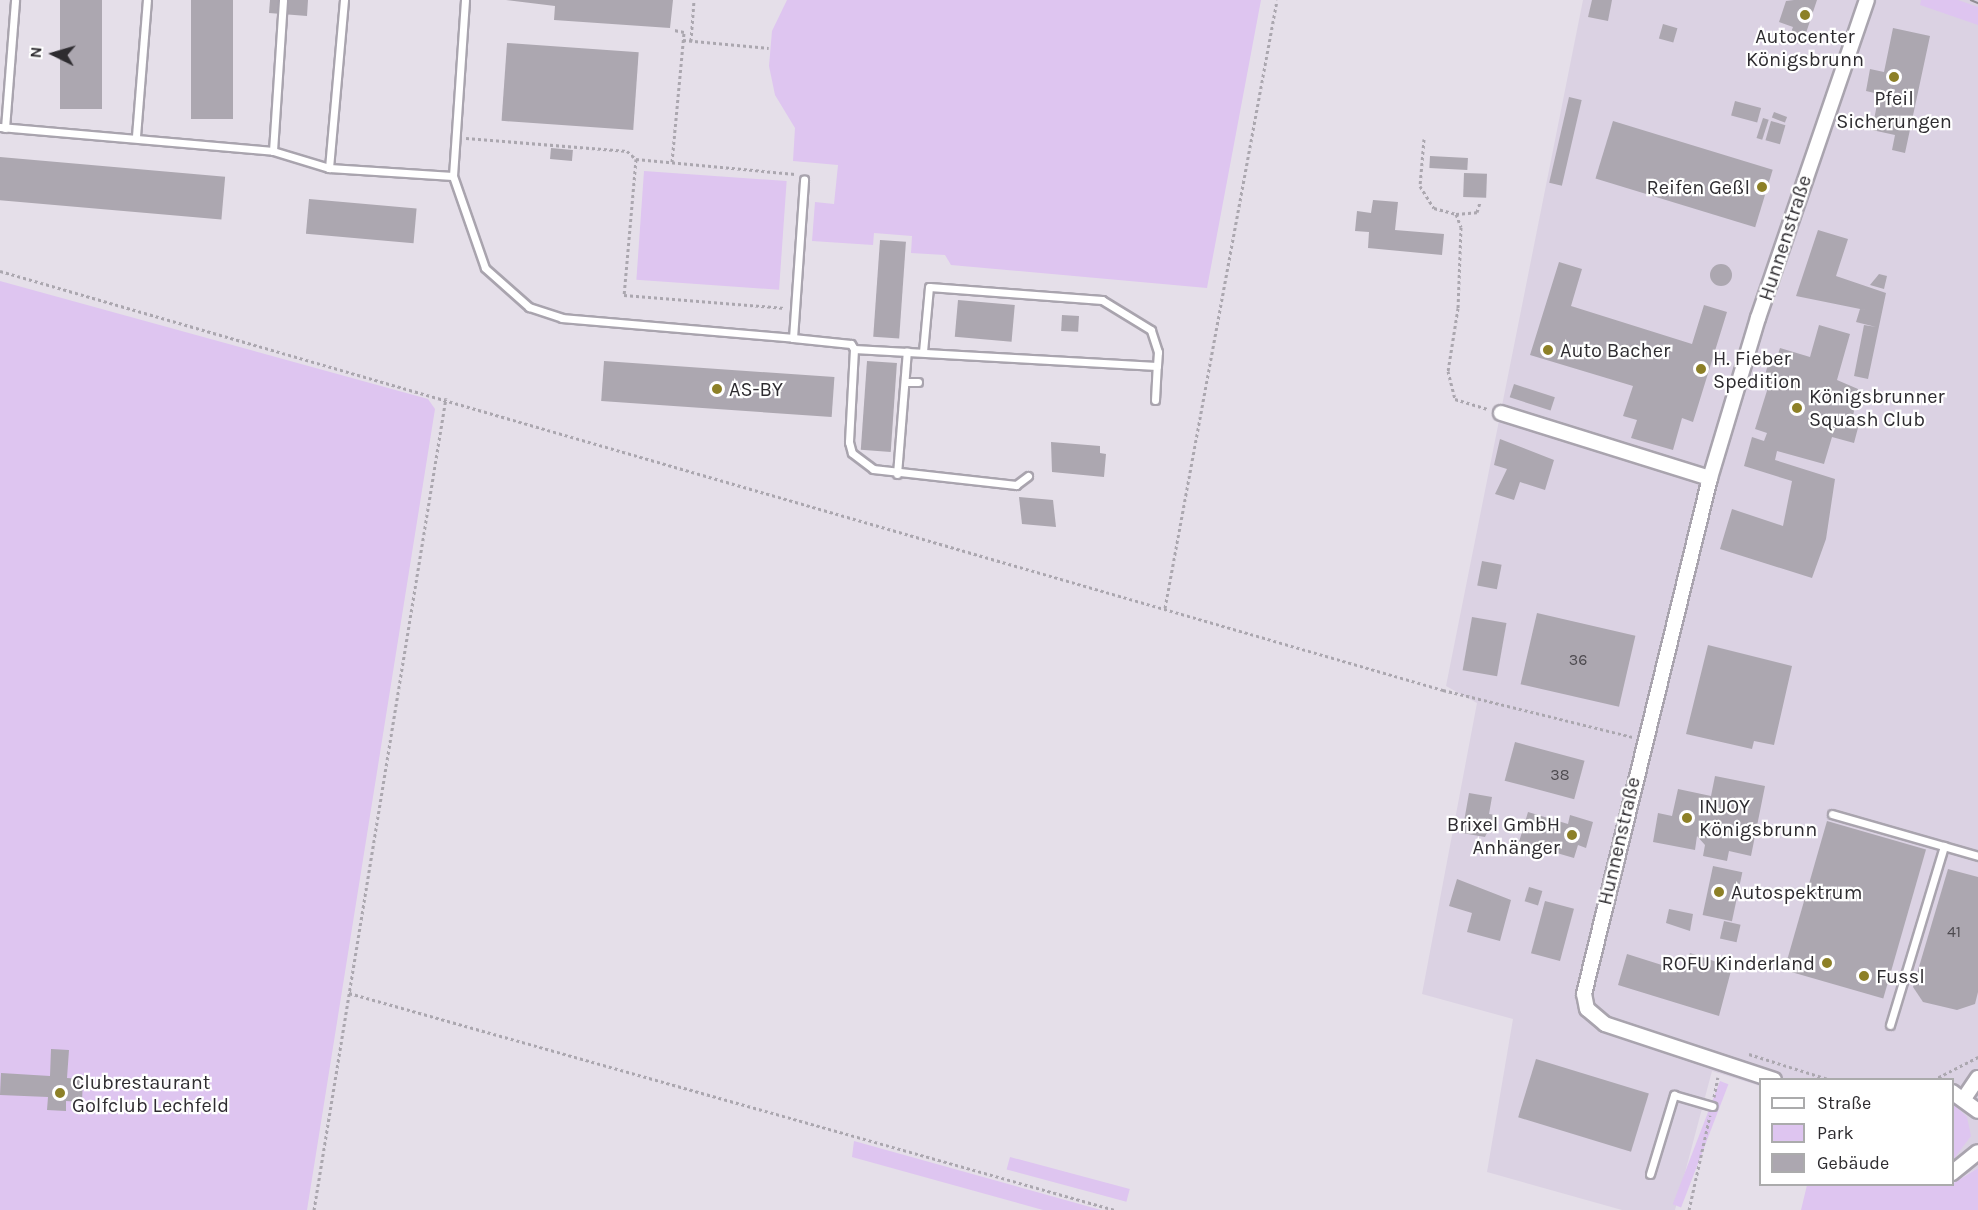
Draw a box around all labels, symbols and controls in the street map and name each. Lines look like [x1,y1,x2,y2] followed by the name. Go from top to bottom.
[1798,8,1812,22] marker: Autocenter Königsbrunn
[24,24,84,84] north arrow
[1746,24,1864,71] place label: Autocenter Königsbrunn
[26,46,46,59] text: N
[1887,70,1901,84] marker: Pfeil Sicherungen
[1836,86,1952,133] place label: Pfeil Sicherungen
[1753,172,1817,304] street label: Hunnenstraße
[1647,175,1750,199] place label: Reifen Geßl
[1755,180,1769,194] marker: Reifen Geßl
[1560,338,1670,362] place label: Auto Bacher
[1541,343,1555,357] marker: Auto Bacher
[1713,346,1801,393] place label: H. Fieber Spedition
[1694,362,1708,376] marker: H. Fieber Spedition
[729,377,783,401] place label: AS-BY
[710,382,724,396] marker: AS-BY
[1809,384,1945,431] place label: Königsbrunner Squash Club
[1790,401,1804,415] marker: Königsbrunner Squash Club
[1569,650,1587,670] house number: 36
[1550,765,1570,785] house number: 38
[1593,775,1645,907] street label: Hunnenstraße
[1699,795,1817,842] place label: INJOY Königsbrunn
[1680,811,1694,825] marker: INJOY Königsbrunn
[1447,812,1560,859] place label: Brixel GmbH Anhänger
[1565,828,1579,842] marker: Brixel GmbH Anhänger
[1731,880,1862,904] place label: Autospektrum
[1712,885,1726,899] marker: Autospektrum
[1947,922,1961,942] house number: 41
[1661,951,1815,975] place label: ROFU Kinderland
[1820,956,1834,970] marker: ROFU Kinderland
[1876,964,1925,988] place label: Fussl
[1857,969,1871,983] marker: Fussl
[72,1070,229,1117] place label: Clubrestaurant Golfclub Lechfeld
[1759,1078,1954,1186] legend
[53,1086,67,1100] marker: Clubrestaurant Golfclub Lechfeld
[1817,1092,1871,1114] text: Straße
[1817,1122,1854,1144] text: Park
[1817,1152,1889,1174] text: Gebäude

